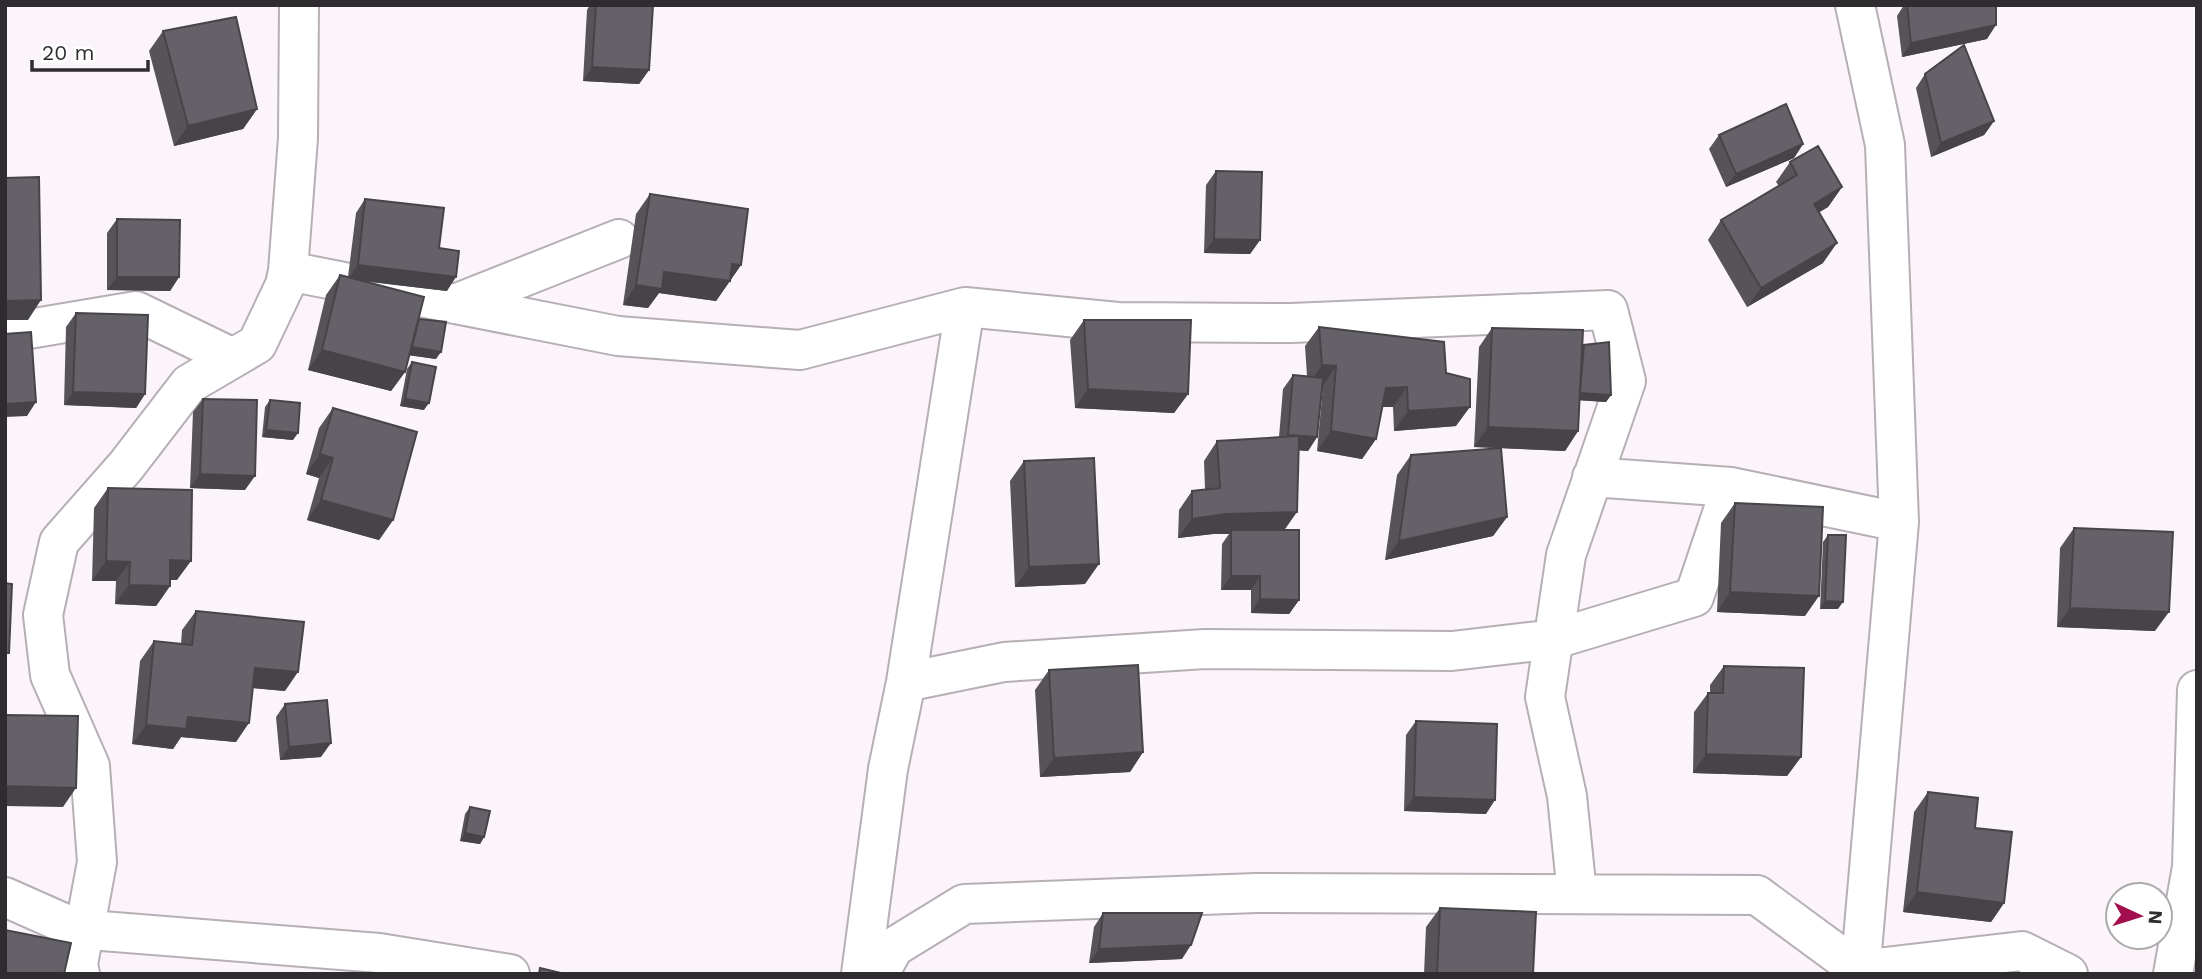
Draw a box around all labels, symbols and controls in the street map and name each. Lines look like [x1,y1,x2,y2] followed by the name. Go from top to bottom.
[32,28,147,72] scale bar
[42,40,94,65] text: 20 m
[2104,881,2174,951] north arrow
[2143,909,2167,925] text: N

